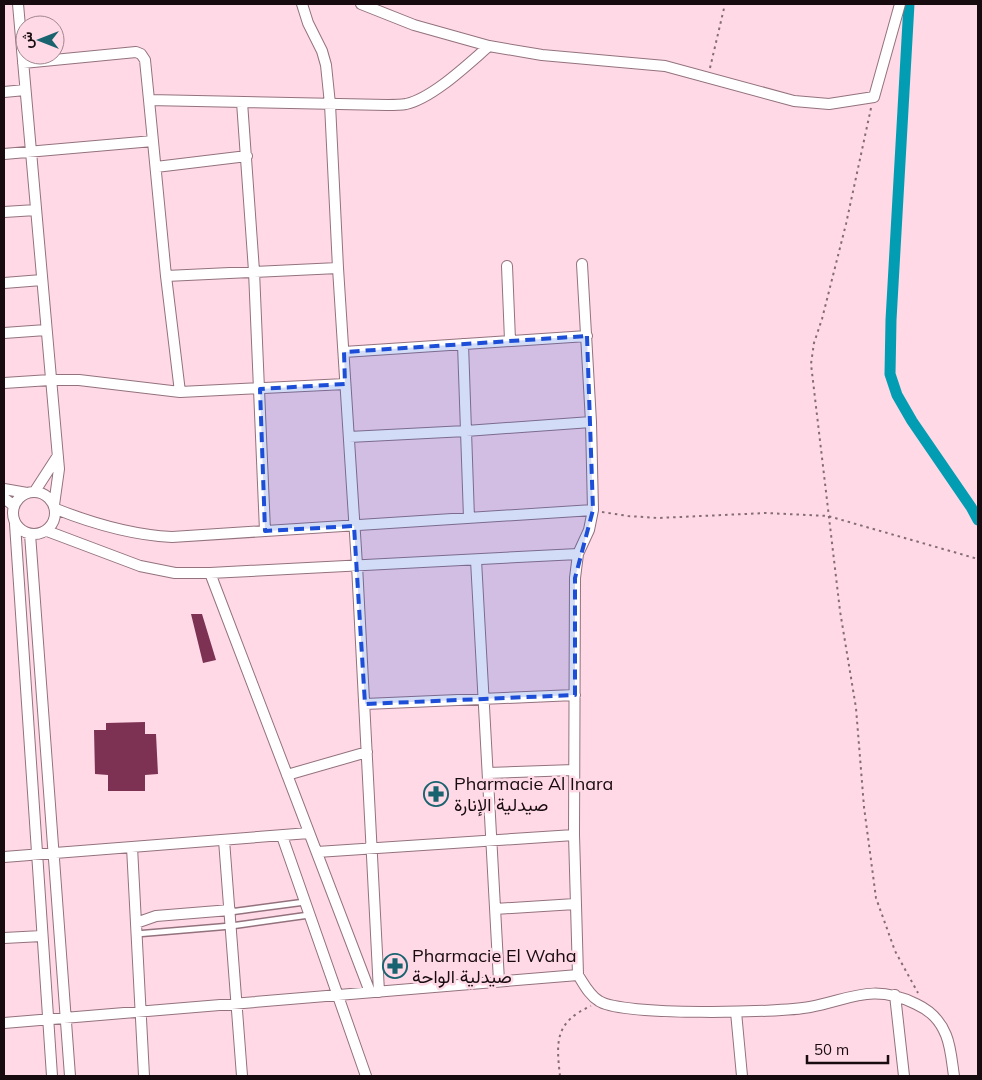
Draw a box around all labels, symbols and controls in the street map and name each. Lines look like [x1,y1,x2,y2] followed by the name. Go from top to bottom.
[15,15,65,65] north arrow
[18,31,36,48] text: ش
[454,772,613,817] place label: Pharmacie Al Inara صيدلية الإنارة
[423,781,449,807] pharmacy icon: Pharmacie Al Inara صيدلية الإنارة
[412,944,577,988] place label: Pharmacie El Waha صيدلية الواحة
[382,953,408,979] pharmacy icon: Pharmacie El Waha صيدلية الواحة
[807,1032,888,1064] scale bar
[814,1040,849,1059] text: 50 m

